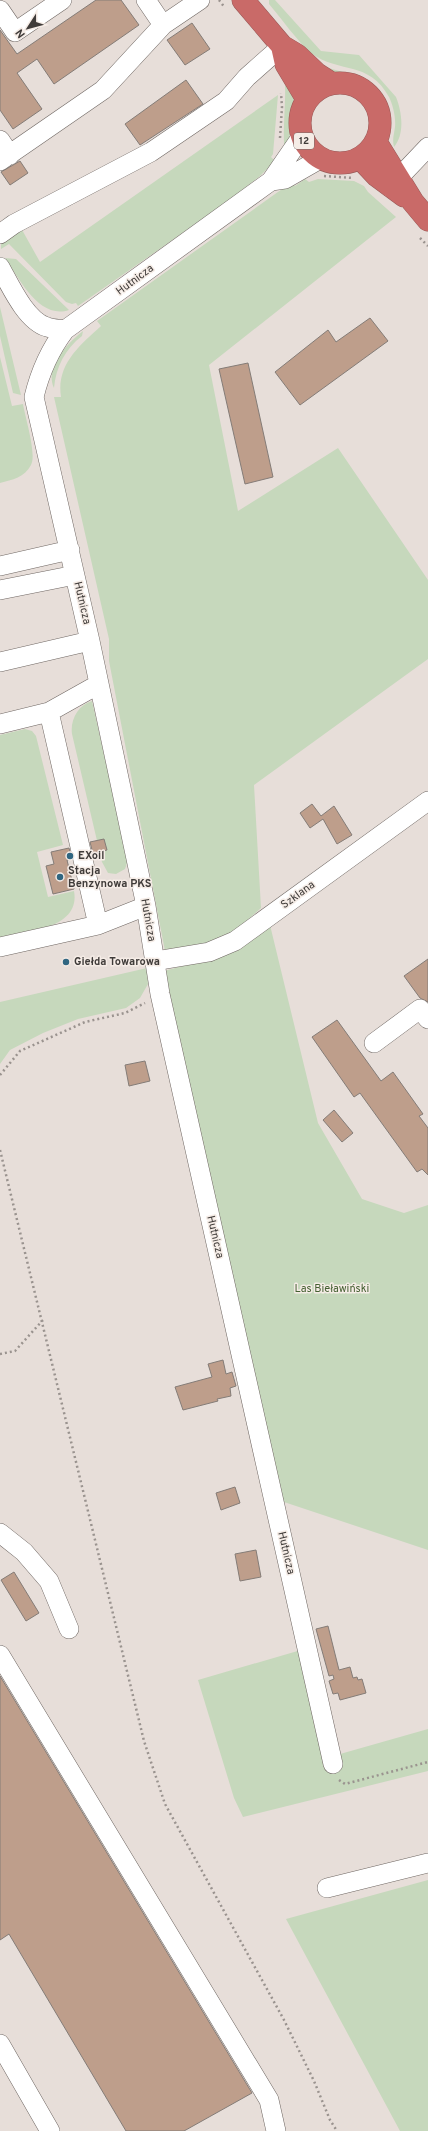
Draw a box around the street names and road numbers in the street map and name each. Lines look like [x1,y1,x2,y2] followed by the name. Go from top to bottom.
[294,133,314,149] road number: 12
[113,261,157,298] street label: Hutnicza
[70,580,94,626] street label: Hutnicza
[278,878,318,912] street label: Szklana
[137,897,159,943] street label: Hutnicza
[203,1214,227,1260] street label: Hutnicza
[274,1530,298,1576] street label: Hutnicza

